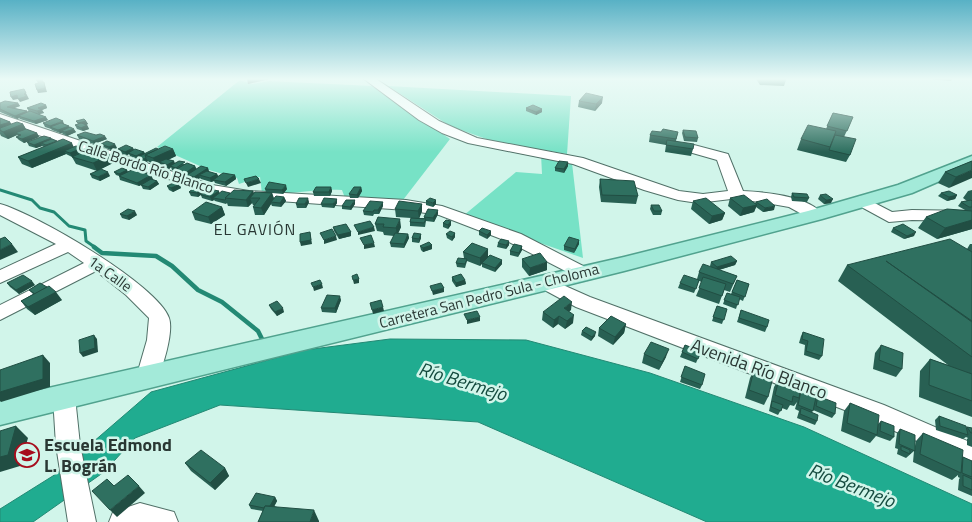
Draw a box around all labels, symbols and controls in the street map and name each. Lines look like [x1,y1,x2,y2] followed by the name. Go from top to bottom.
[75,134,217,199] street label: Calle Bordo Río Blanco
[214,217,296,241] district label: EL GAVIÓN
[84,250,137,297] street label: 1a Calle
[377,257,602,334] street label: Carretera San Pedro Sula - Choloma
[687,331,831,406] street label: Avenida Río Blanco
[416,353,511,408] water label: Río Bermejo
[44,431,172,479] place label: Escuela Edmond L. Bográn
[14,442,40,468] school or university icon: Escuela Edmond L. Bográn
[805,455,900,515] water label: Río Bermejo

